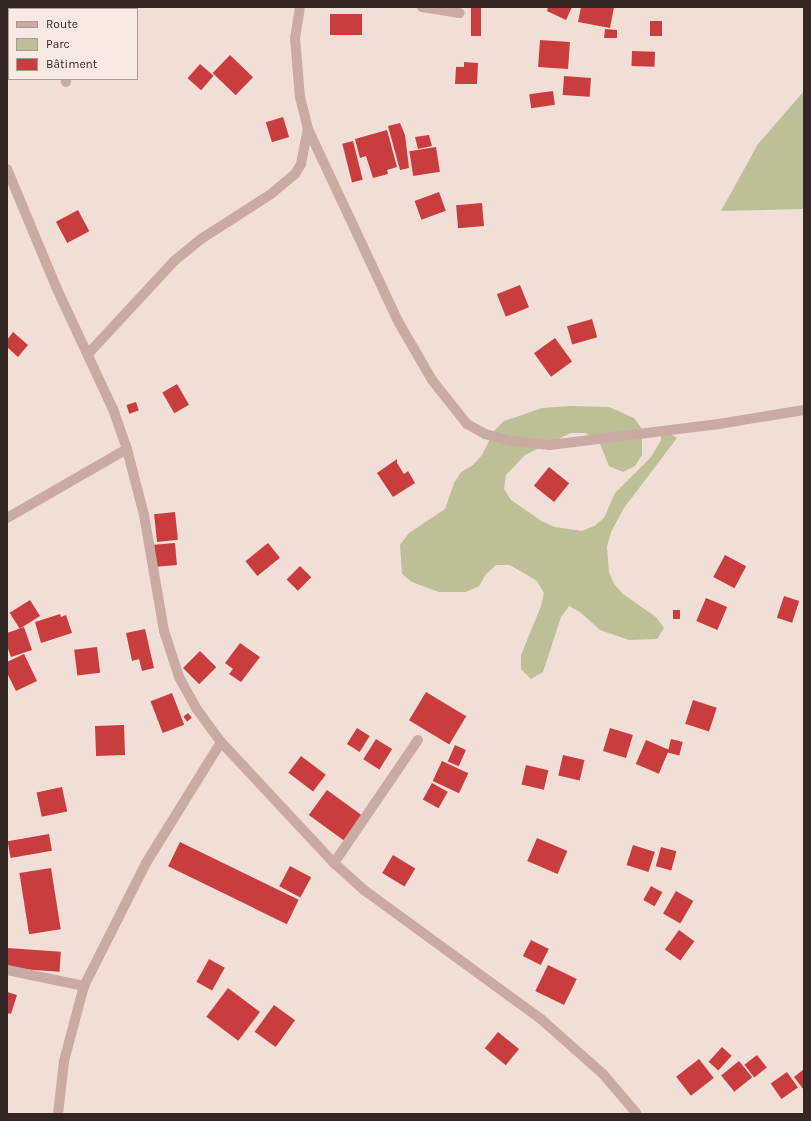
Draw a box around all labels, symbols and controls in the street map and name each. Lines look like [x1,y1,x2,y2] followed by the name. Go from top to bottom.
[8,8,138,80] legend
[46,17,78,31] text: Route
[46,37,70,51] text: Parc
[46,57,97,71] text: Bâtiment

